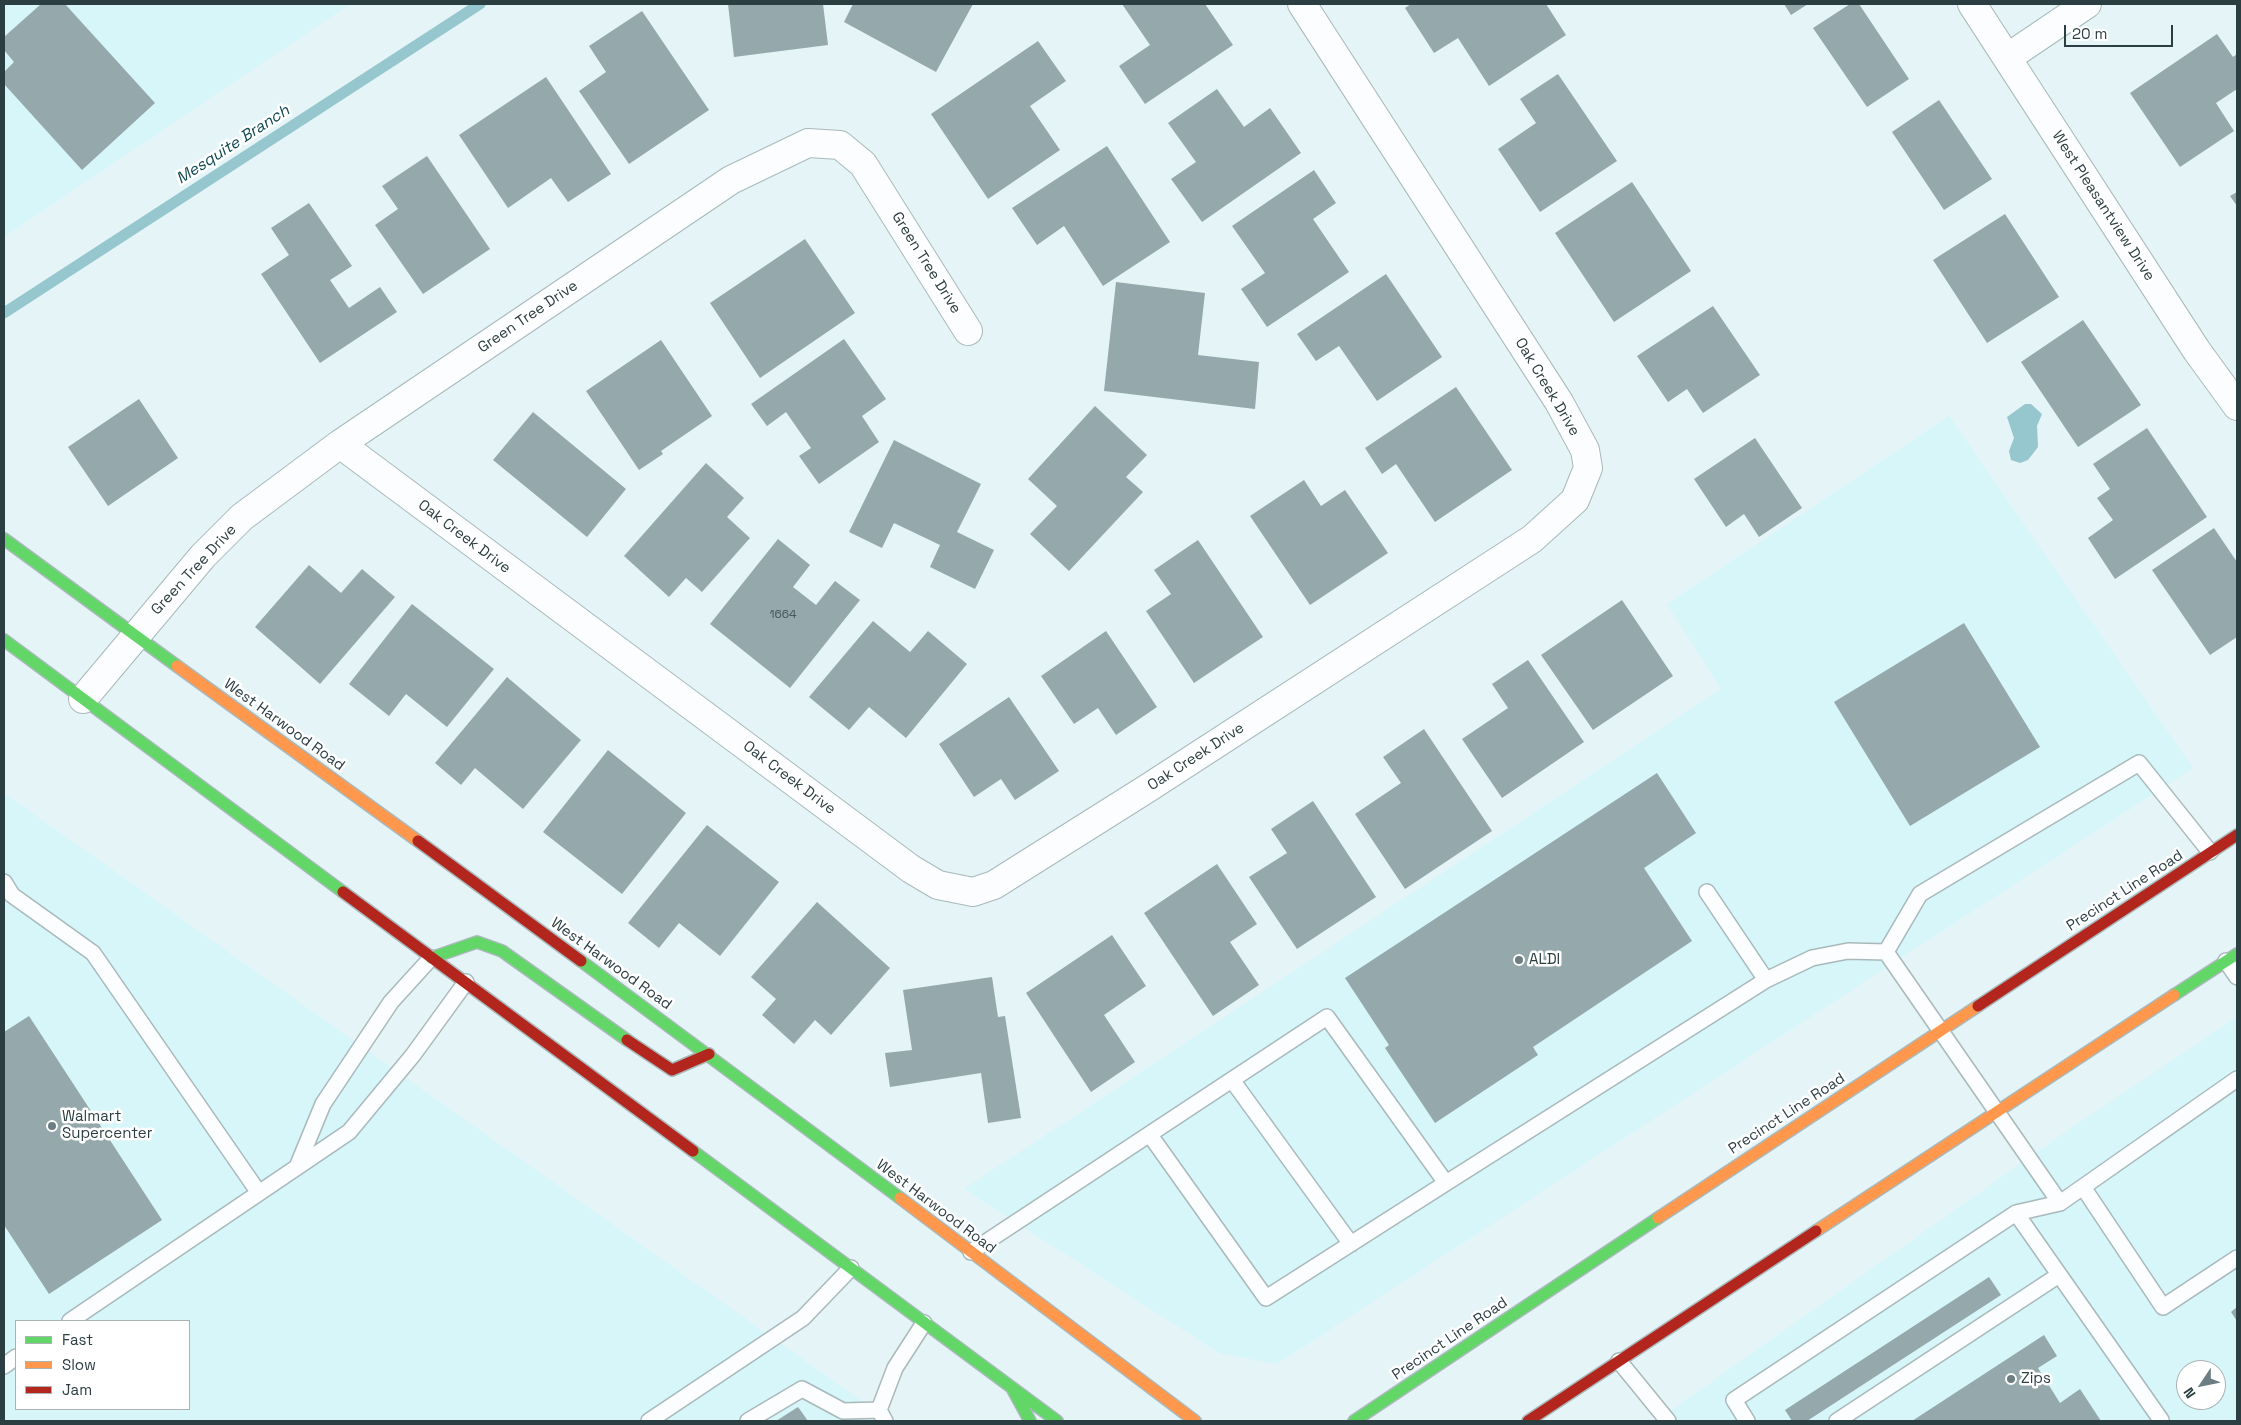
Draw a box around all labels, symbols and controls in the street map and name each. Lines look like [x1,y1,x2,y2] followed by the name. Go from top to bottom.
[2066,15,2175,47] scale bar
[2072,24,2107,43] text: 20 m
[173,101,293,189] water label: Mesquite Branch
[2048,128,2158,284] street label: West Pleasantview Drive
[887,209,965,317] street label: Green Tree Drive
[475,277,581,357] street label: Green Tree Drive
[1511,335,1583,439] street label: Oak Creek Drive
[414,496,514,578] street label: Oak Creek Drive
[148,521,240,619] street label: Green Tree Drive
[769,608,797,622] house number: 1664
[220,675,348,775] street label: West Harwood Road
[1144,719,1248,795] street label: Oak Creek Drive
[739,737,839,819] street label: Oak Creek Drive
[2063,847,2187,935] street label: Precinct Line Road
[547,914,675,1014] street label: West Harwood Road
[1529,951,1560,969] place label: ALDI
[1513,954,1525,966] marker: ALDI
[1725,1070,1849,1158] street label: Precinct Line Road
[62,1108,152,1143] place label: Walmart Supercenter
[46,1120,58,1132] marker: Walmart Supercenter
[873,1156,999,1258] street label: West Harwood Road
[1389,1294,1511,1384] street label: Precinct Line Road
[15,1320,190,1410] legend
[62,1330,93,1349] text: Fast
[62,1355,96,1374] text: Slow
[2176,1360,2226,1410] north arrow
[2021,1370,2051,1388] place label: Zips
[2005,1373,2017,1385] marker: Zips
[62,1380,92,1399] text: Jam
[2179,1384,2199,1402] text: N

